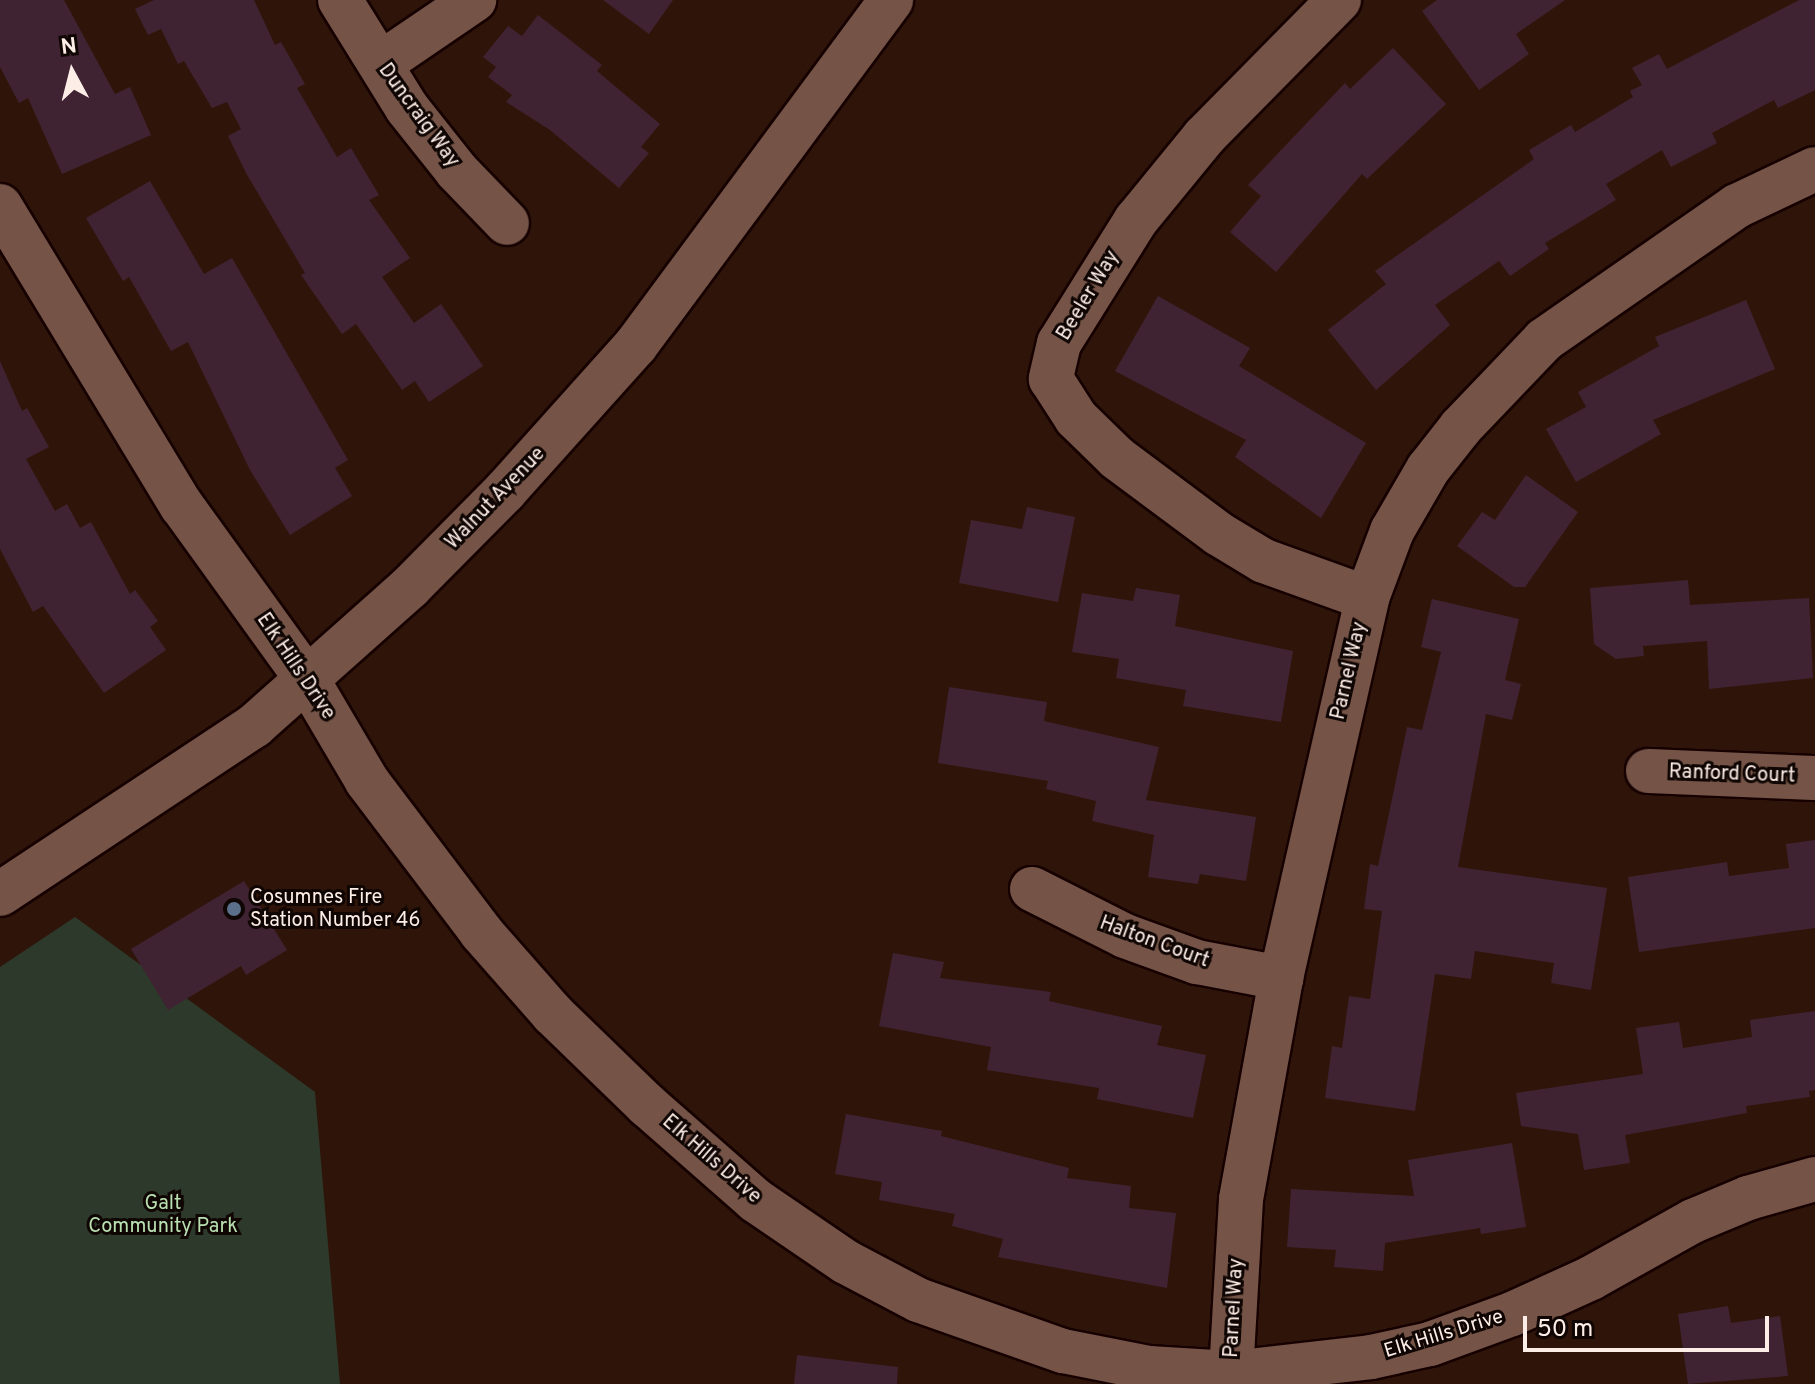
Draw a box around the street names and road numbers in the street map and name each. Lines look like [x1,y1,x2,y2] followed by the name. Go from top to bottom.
[372,59,464,173] street label: Duncraig Way
[1053,246,1125,346] street label: Beeler Way
[441,443,551,555] street label: Walnut Avenue
[251,609,339,725] street label: Elk Hills Drive
[1327,619,1373,723] street label: Parnel Way
[1668,761,1796,789] street label: Ranford Court
[1096,912,1212,974] street label: Halton Court
[657,1110,765,1210] street label: Elk Hills Drive
[1220,1257,1250,1359] street label: Parnel Way
[1381,1305,1507,1365] street label: Elk Hills Drive

